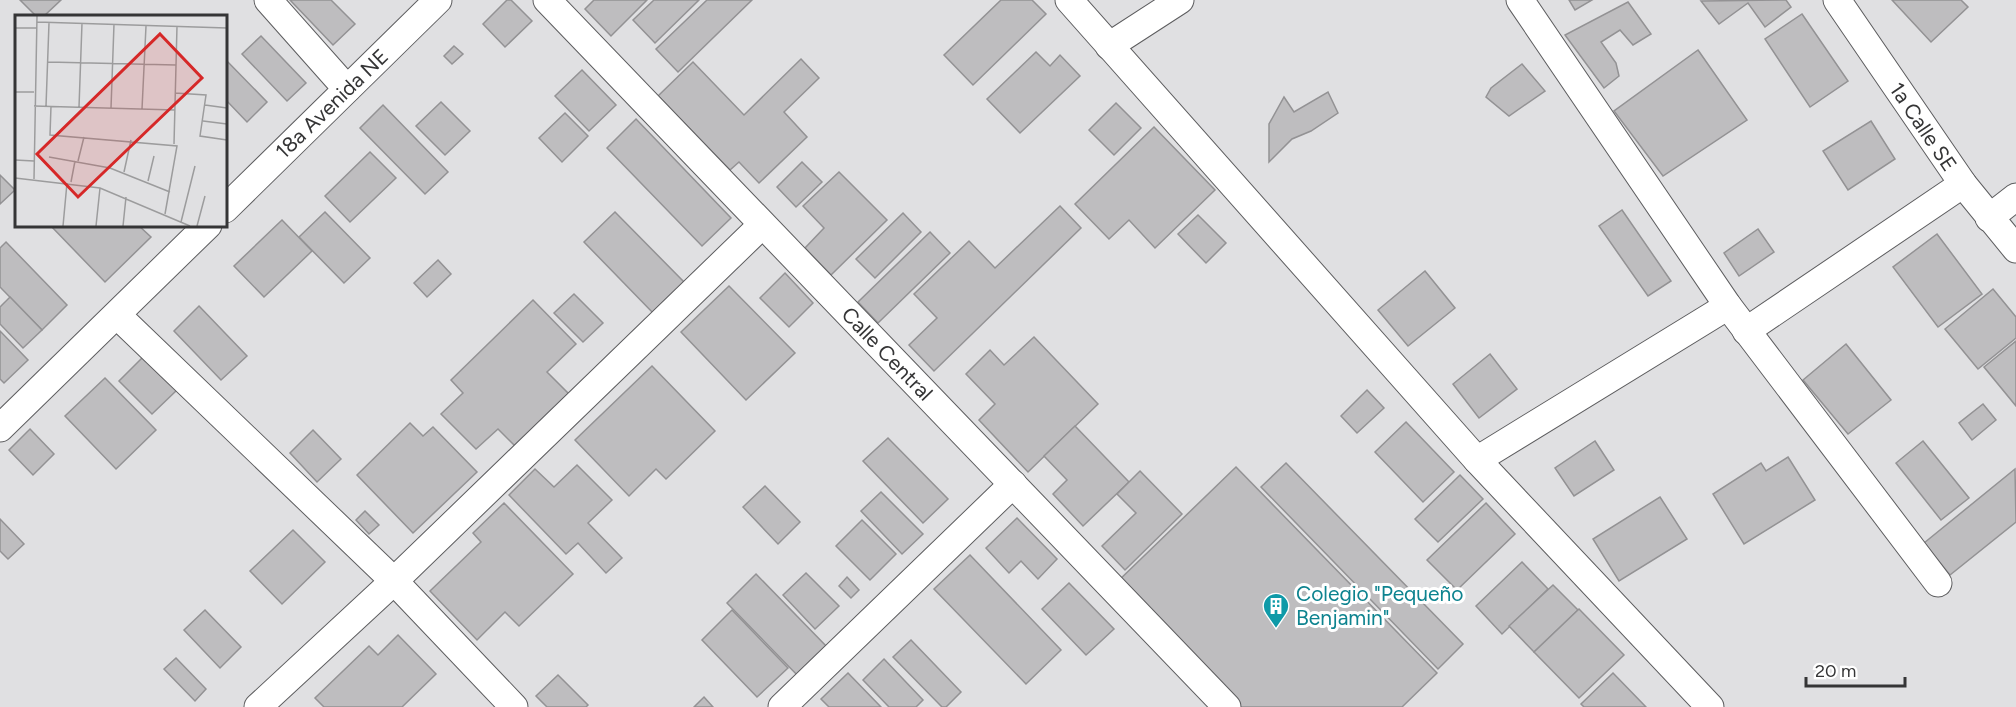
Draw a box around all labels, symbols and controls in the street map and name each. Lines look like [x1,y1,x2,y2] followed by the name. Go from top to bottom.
[15,15,226,226] inset map
[270,44,393,164] street label: 18a Avenida NE
[1885,78,1962,176] street label: 1a Calle SE
[837,302,938,406] street label: Calle Central
[1296,581,1463,630] place label: Colegio "Pequeño Benjamin"
[1261,591,1291,629] building icon: Colegio "Pequeño Benjamin"
[1806,650,1905,688] scale bar
[1815,660,1856,682] text: 20 m

